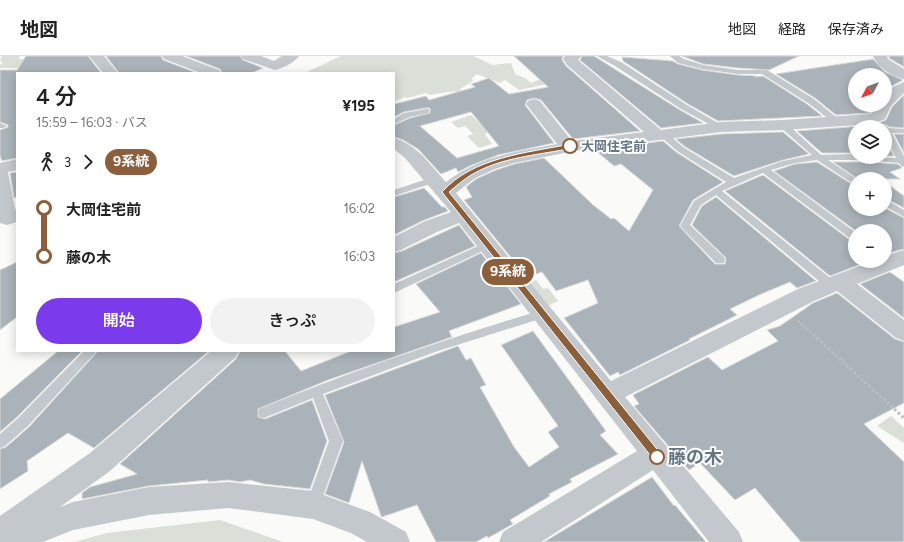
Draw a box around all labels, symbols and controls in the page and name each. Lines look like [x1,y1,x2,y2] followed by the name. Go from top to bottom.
[20,18,58,41] text: 地図
[728,21,756,38] text: 地図
[778,21,806,38] text: 経路
[828,21,884,38] text: 保存済み
[848,68,892,112] north arrow
[848,68,892,268] map controls
[36,83,77,110] text: 4 分
[342,97,375,115] text: ¥195
[36,115,148,130] text: 15:59 – 16:03 · バス
[848,120,892,164] button: layers
[562,138,578,154] marker: 大岡住宅前
[581,139,646,154] place label: 大岡住宅前
[36,151,58,173] icon: walk
[77,151,99,173] icon: forward
[113,153,149,170] text: 9系統
[64,155,71,170] text: 3
[848,172,892,216] button: +
[66,201,141,219] text: 大岡住宅前
[343,201,375,216] text: 16:02
[848,224,892,268] button: −
[66,249,111,267] text: 藤の木
[344,249,375,264] text: 16:03
[485,259,531,285] line badge: 9系統
[490,263,526,280] text: 9系統
[36,298,202,344] button: 開始
[210,298,375,344] button: きっぷ
[668,446,722,468] place label: 藤の木
[649,449,665,465] marker: 藤の木

